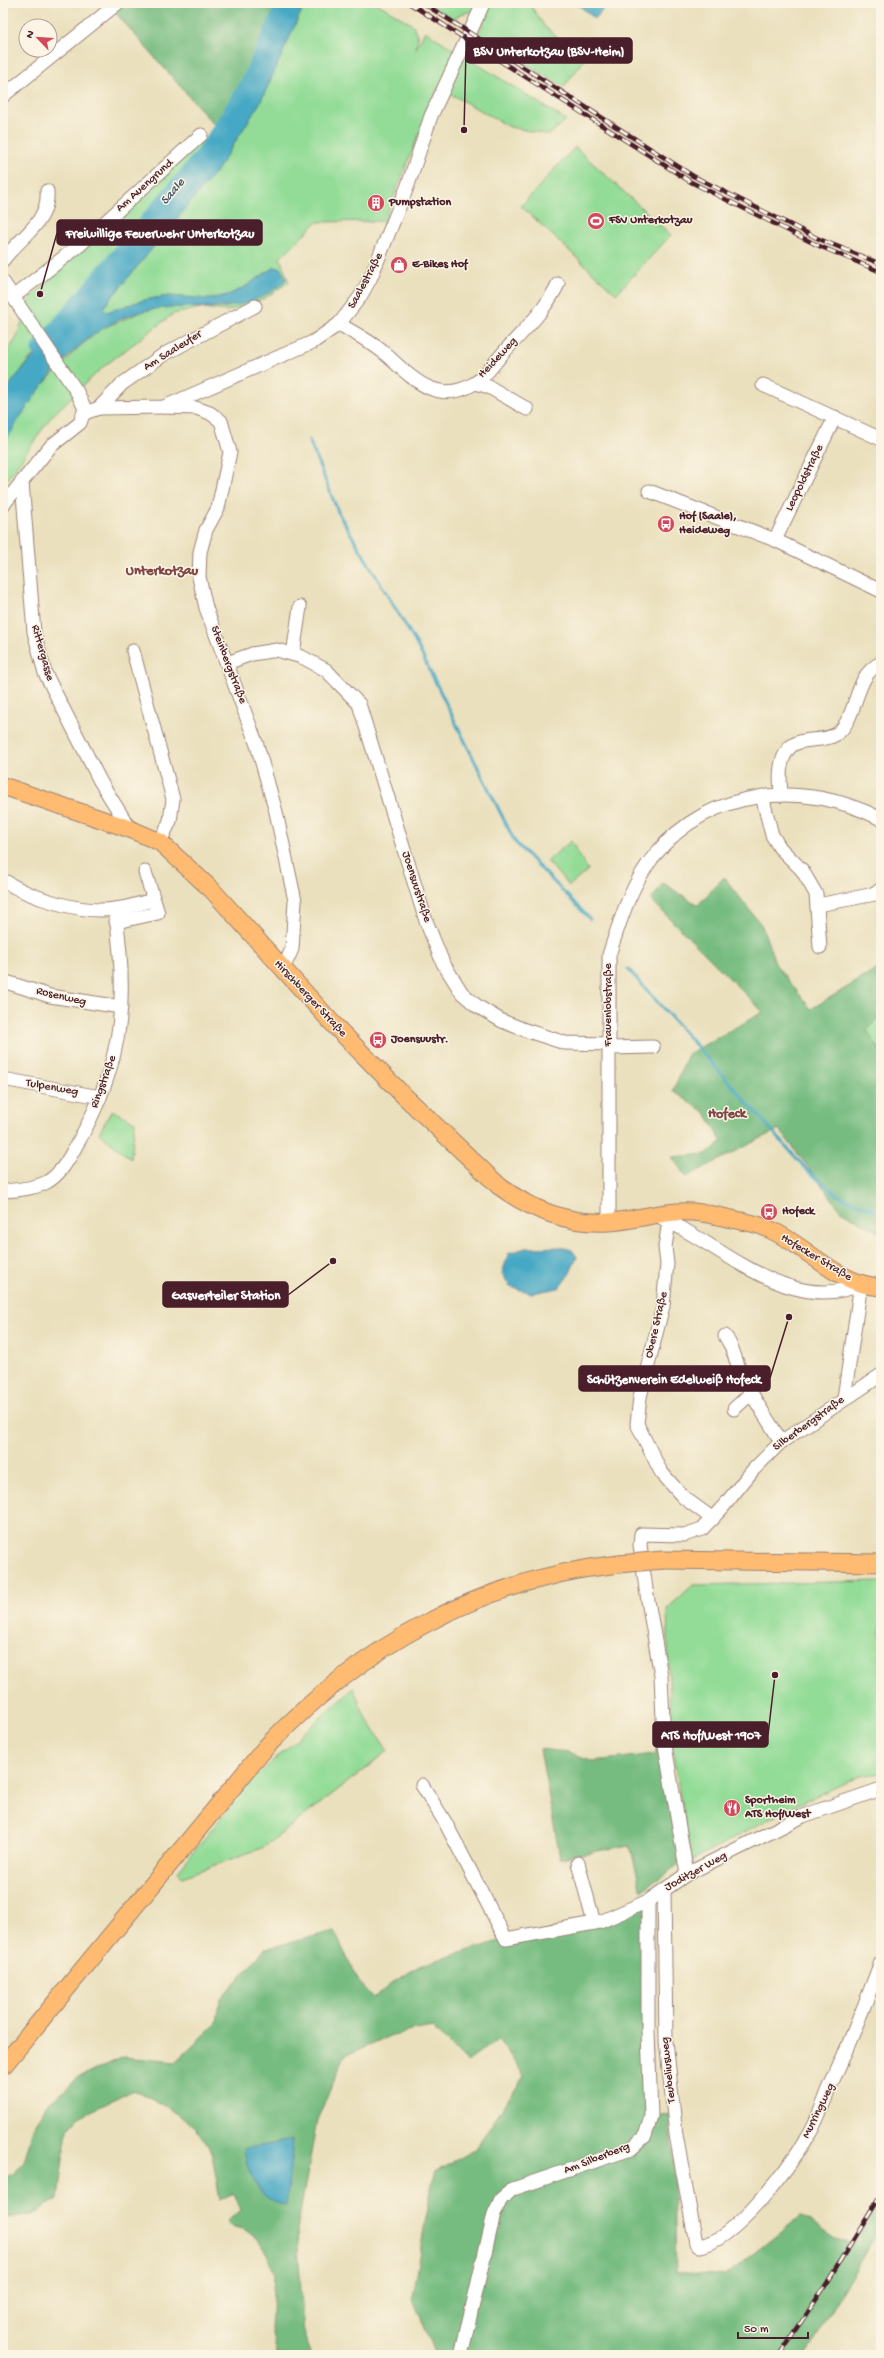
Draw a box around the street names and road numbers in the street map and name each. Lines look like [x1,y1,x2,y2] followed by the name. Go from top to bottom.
[113,156,177,215] street label: Am Auengrund
[345,250,387,311] street label: Saalestraße
[141,327,206,374] street label: Am Saaleufer
[475,334,521,381] street label: Heideweg
[783,442,828,514] street label: Leopoldstraße
[27,623,57,683] street label: Rittergasse
[207,624,250,707] street label: Steinbergstraße
[398,850,434,925] street label: Joensuustraße
[271,958,350,1041] street label: Hirschberger Straße
[602,962,616,1048] street label: Frauenlobstraße
[35,984,88,1010] street label: Rosenweg
[88,1053,120,1110] street label: Ringstraße
[24,1076,79,1100] street label: Tulpenweg
[778,1231,855,1285] street label: Hofecker Straße
[643,1290,672,1360] street label: Obere Straße
[771,1393,848,1455] street label: Silberbergstraße
[662,1849,730,1895] street label: Joditzer Weg
[659,2036,680,2105] street label: Teubeliusweg
[800,2081,838,2141] street label: Murringweg
[562,2140,632,2178] street label: Am Silberberg

